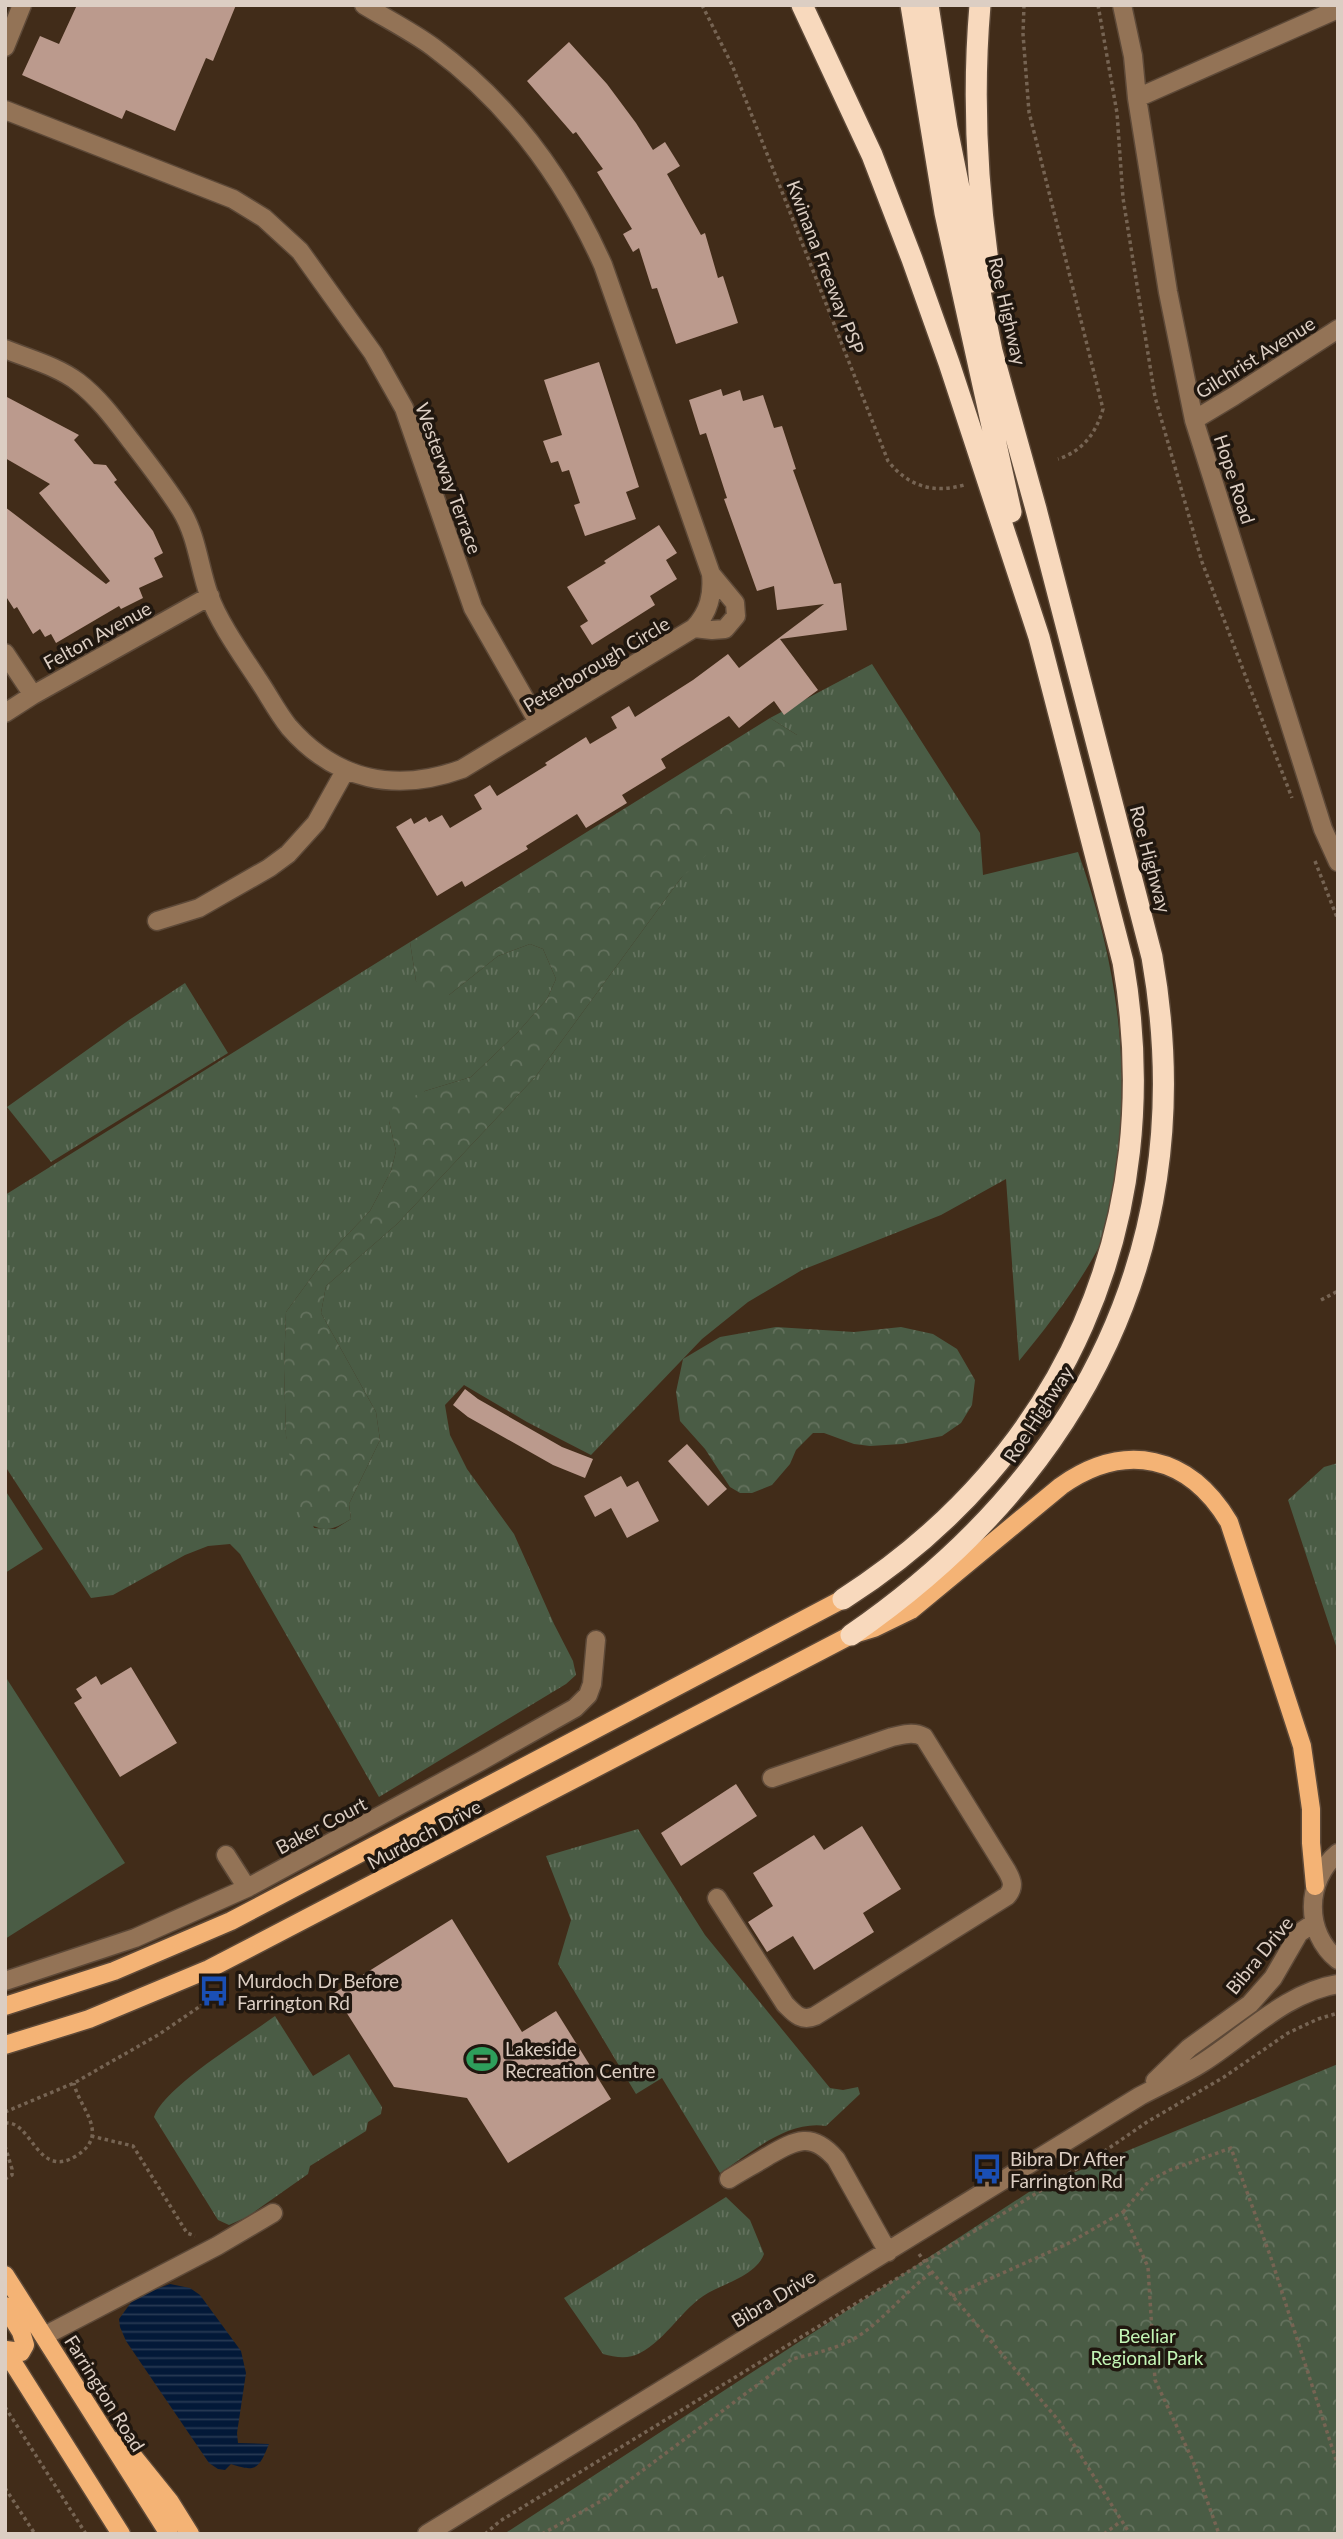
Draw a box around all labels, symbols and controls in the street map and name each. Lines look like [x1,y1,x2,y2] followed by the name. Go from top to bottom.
[782,177,870,357] street label: Kwinana Freeway PSP
[984,255,1032,367] street label: Roe Highway
[1191,311,1319,403] street label: Gilchrist Avenue
[411,399,487,557] street label: Westerway Terrace
[1210,431,1260,527] street label: Hope Road
[39,596,155,674] street label: Felton Avenue
[519,611,673,717] street label: Peterborough Circle
[1126,803,1176,915] street label: Roe Highway
[998,1361,1078,1466] street label: Roe Highway
[272,1791,371,1859] street label: Baker Court
[363,1794,485,1874] street label: Murdoch Drive
[1221,1911,1297,1999] street label: Bibra Drive
[237,1969,399,2014] place label: Murdoch Dr Before Farrington Rd
[197,1974,231,2008] bus stop icon: Murdoch Dr Before Farrington Rd
[505,2037,656,2082] place label: Lakeside Recreation Centre
[465,2042,499,2076] sports icon: Lakeside Recreation Centre
[1010,2147,1126,2192] place label: Bibra Dr After Farrington Rd
[970,2152,1004,2186] bus stop icon: Bibra Dr After Farrington Rd
[727,2264,819,2332] street label: Bibra Drive
[1090,2324,1204,2369] park label: Beeliar Regional Park
[60,2331,150,2455] street label: Farrington Road

